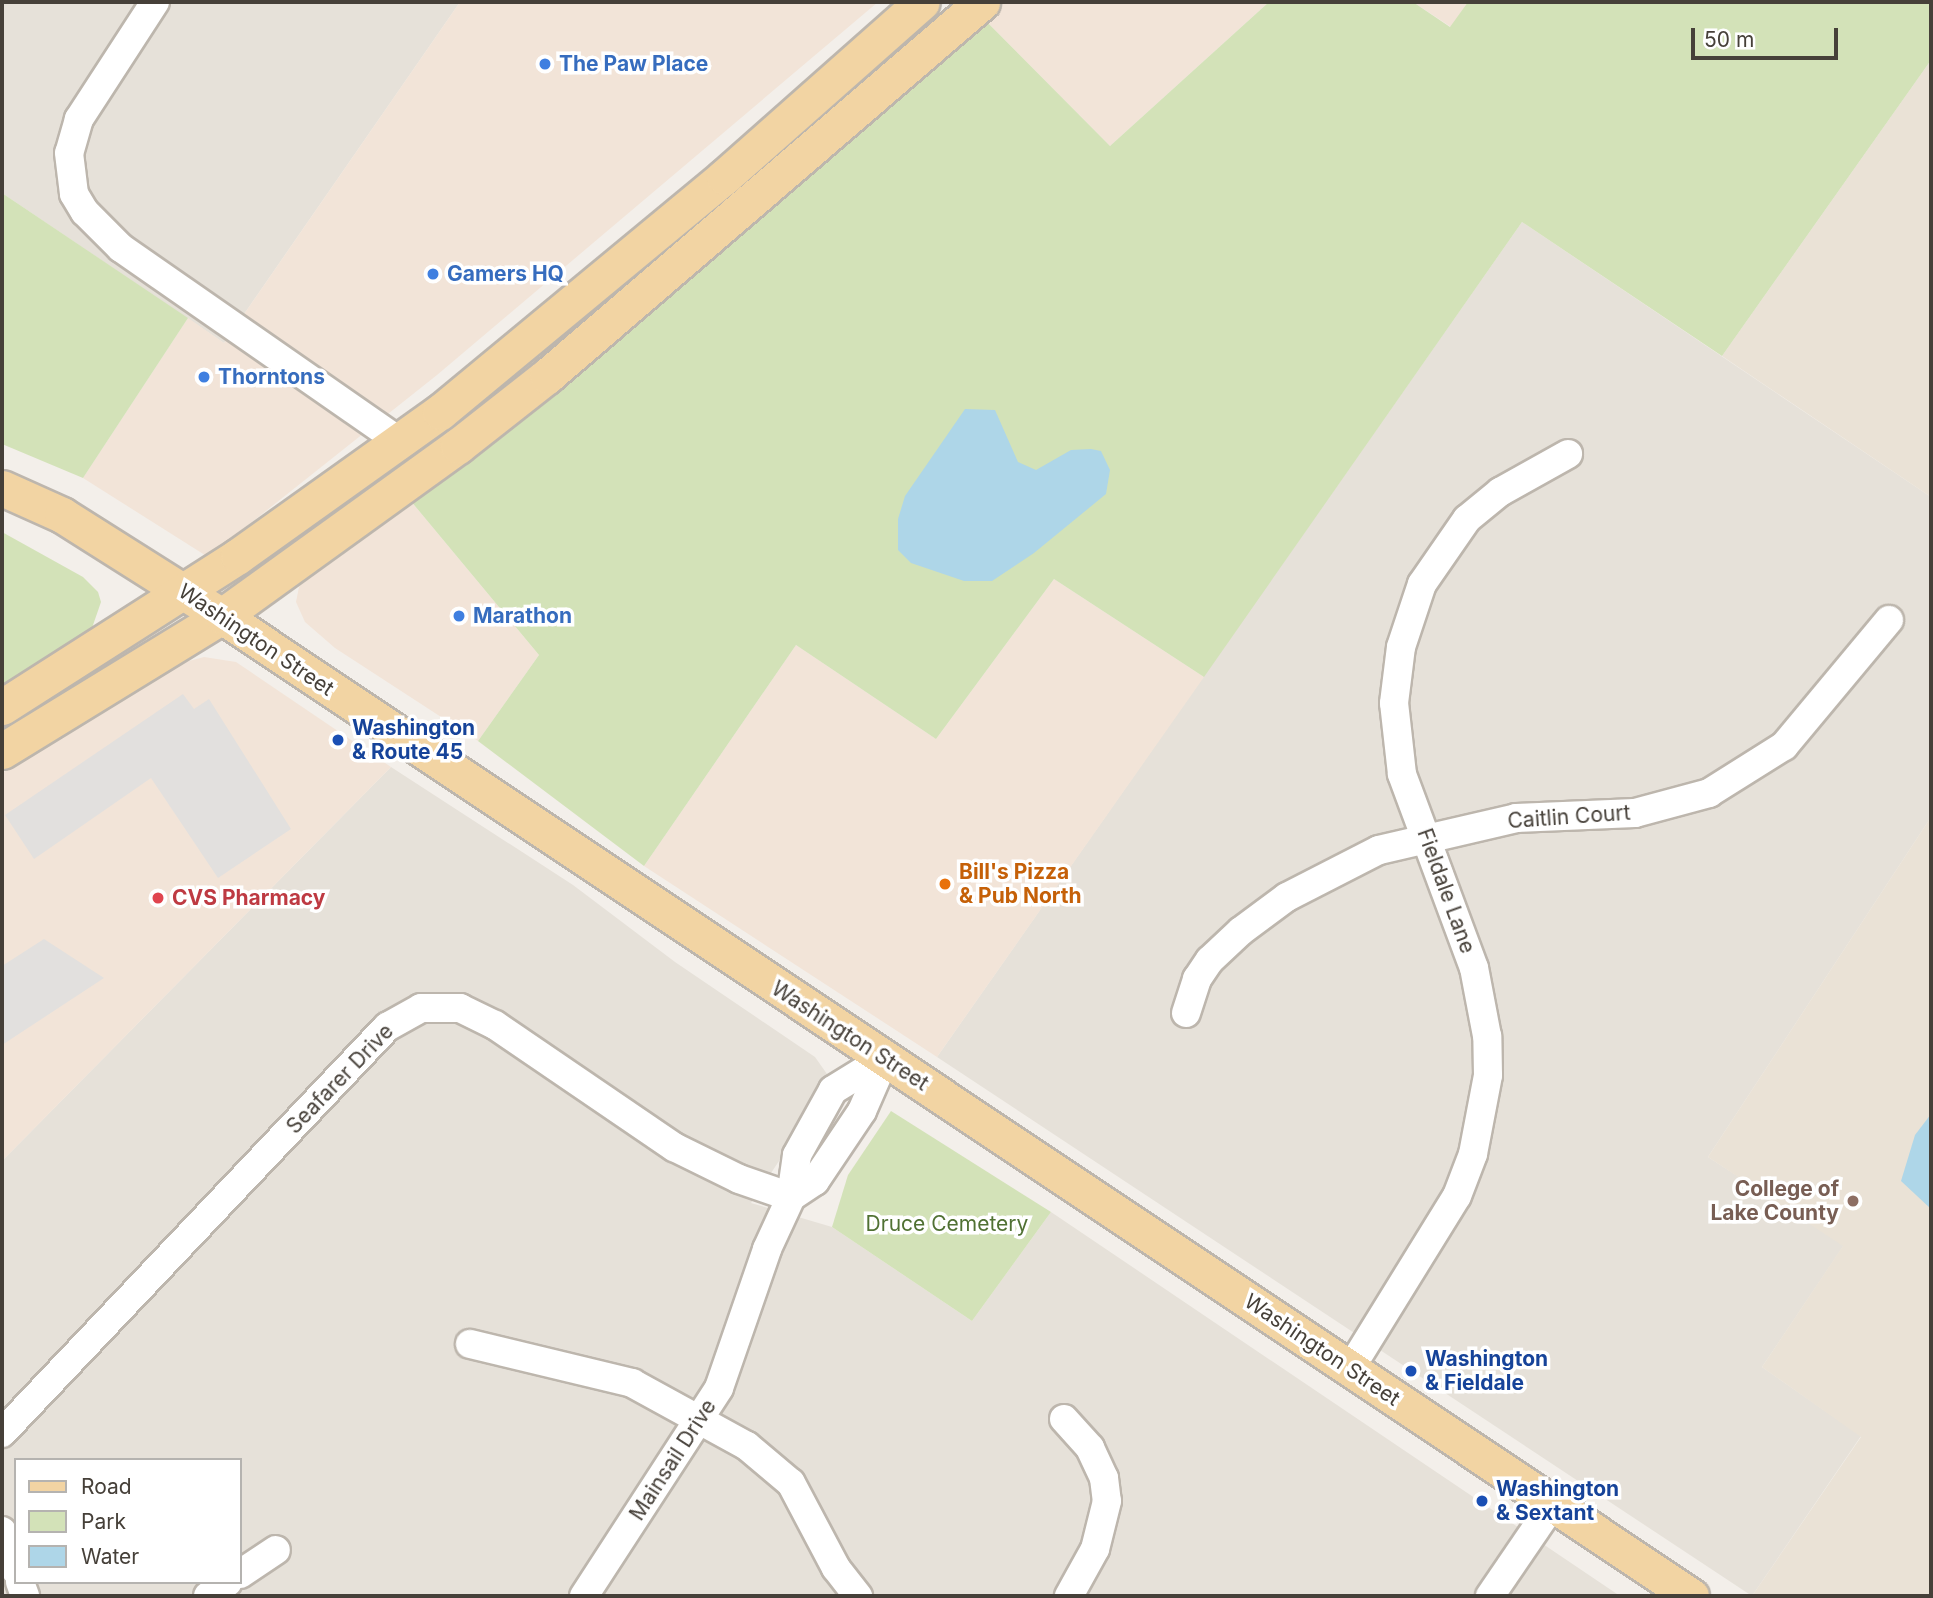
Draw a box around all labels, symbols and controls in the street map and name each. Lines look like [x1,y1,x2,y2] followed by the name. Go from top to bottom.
[1695,14,1842,58] scale bar
[1704,27,1754,52] text: 50 m
[559,51,708,77] place label: The Paw Place
[537,56,553,72] marker: The Paw Place
[447,261,564,287] place label: Gamers HQ
[425,266,441,282] marker: Gamers HQ
[218,364,325,390] place label: Thorntons
[196,369,212,385] marker: Thorntons
[173,579,339,701] street label: Washington Street
[473,603,572,629] place label: Marathon
[451,608,467,624] marker: Marathon
[352,715,475,765] place label: Washington & Route 45
[330,732,346,748] marker: Washington & Route 45
[1507,800,1631,834] street label: Caitlin Court
[1412,825,1480,957] street label: Fieldale Lane
[959,859,1082,909] place label: Bill's Pizza & Pub North
[937,876,953,892] marker: Bill's Pizza & Pub North
[172,885,325,911] place label: CVS Pharmacy
[150,890,166,906] marker: CVS Pharmacy
[767,976,933,1096] street label: Washington Street
[281,1019,399,1139] street label: Seafarer Drive
[1710,1176,1839,1226] place label: College of Lake County
[1845,1193,1861,1209] marker: College of Lake County
[866,1211,1028,1237] park label: Druce Cemetery
[1239,1289,1405,1411] street label: Washington Street
[1425,1346,1548,1396] place label: Washington & Fieldale
[1403,1363,1419,1379] marker: Washington & Fieldale
[624,1395,722,1525] street label: Mainsail Drive
[14,1458,242,1584] legend
[81,1474,132,1499] text: Road
[1496,1476,1619,1526] place label: Washington & Sextant
[1474,1493,1490,1509] marker: Washington & Sextant
[81,1509,126,1534] text: Park
[81,1544,139,1569] text: Water

